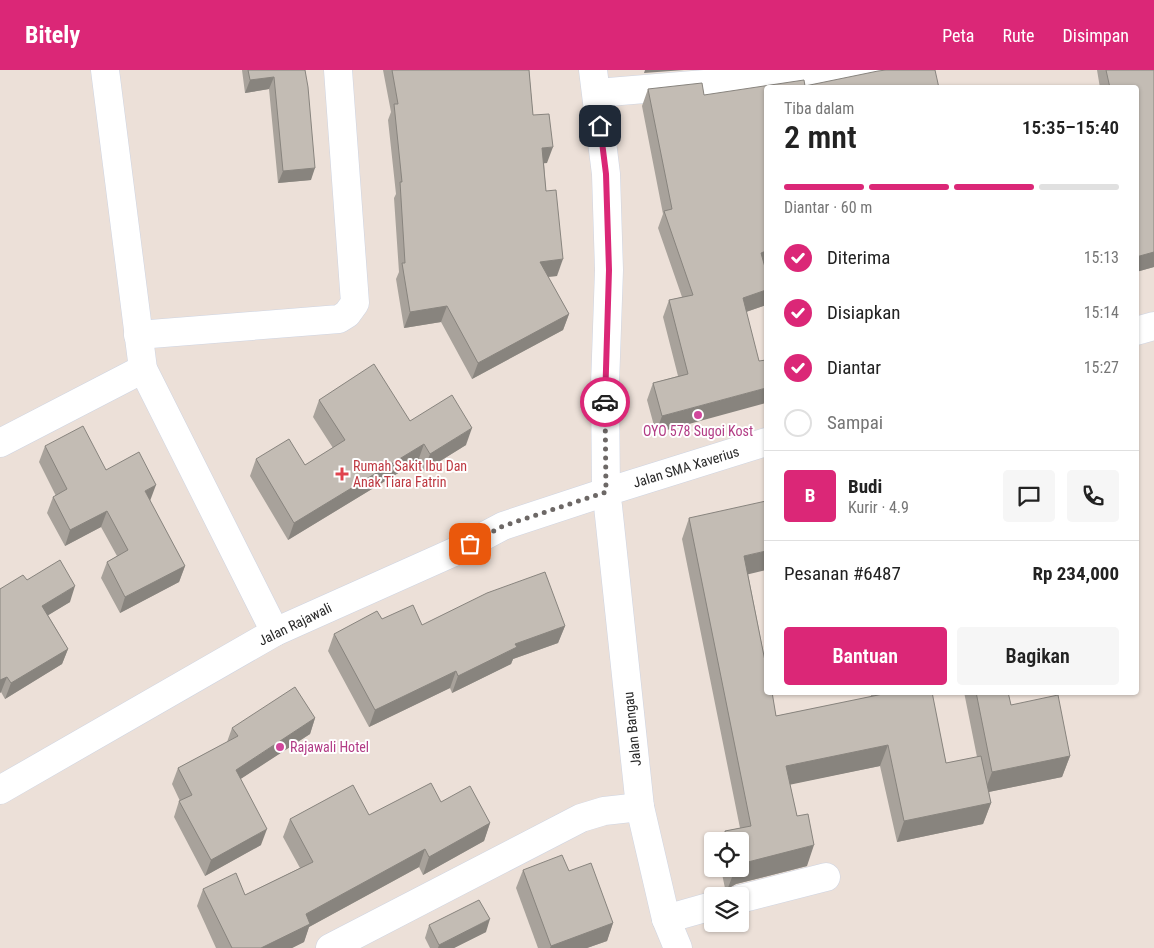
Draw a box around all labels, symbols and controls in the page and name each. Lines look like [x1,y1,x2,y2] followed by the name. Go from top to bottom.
[25,21,80,49] text: Bitely
[942,25,974,46] text: Peta
[1002,25,1034,46] text: Rute
[1062,25,1129,46] text: Disimpan
[784,99,854,118] text: Tiba dalam
[579,105,621,147] pin
[586,112,614,140] icon: home
[1022,116,1119,139] text: 15:35–15:40
[784,118,857,156] text: 2 mnt
[784,198,872,217] text: Diantar · 60 m
[784,244,812,272] icon: check
[827,246,890,269] text: Diterima
[1084,248,1119,267] text: 15:13
[784,299,812,327] icon: check
[827,301,901,324] text: Disiapkan
[1084,303,1119,322] text: 15:14
[784,354,812,382] icon: check
[827,356,881,379] text: Diantar
[1084,358,1119,377] text: 15:27
[580,377,630,427] courier
[591,388,619,416] icon: car
[692,409,704,421] marker: OYO 578 Sugoi Kost
[827,411,883,434] text: Sampai
[643,423,753,439] place label: OYO 578 Sugoi Kost
[631,443,741,491] street label: Jalan SMA Xaverius
[353,458,467,490] place label: Rumah Sakit Ibu Dan Anak Tiara Fatrin
[335,467,349,481] marker: Rumah Sakit Ibu Dan Anak Tiara Fatrin
[1003,470,1055,522] button: chat
[1067,470,1119,522] button: phone
[848,475,882,498] text: Budi
[805,484,815,507] text: B
[848,498,909,517] text: Kurir · 4.9
[449,523,491,565] pin
[456,530,484,558] icon: bag
[784,562,901,585] text: Pesanan #6487
[1032,562,1119,585] text: Rp 234,000
[256,599,334,649] street label: Jalan Rajawali
[784,627,947,685] button: Bantuan
[957,627,1119,685] button: Bagikan
[620,691,644,767] street label: Jalan Bangau
[290,739,369,755] place label: Rajawali Hotel
[274,741,286,753] marker: Rajawali Hotel
[704,832,749,932] map controls
[704,832,749,877] button: locate
[704,887,749,932] button: layers

